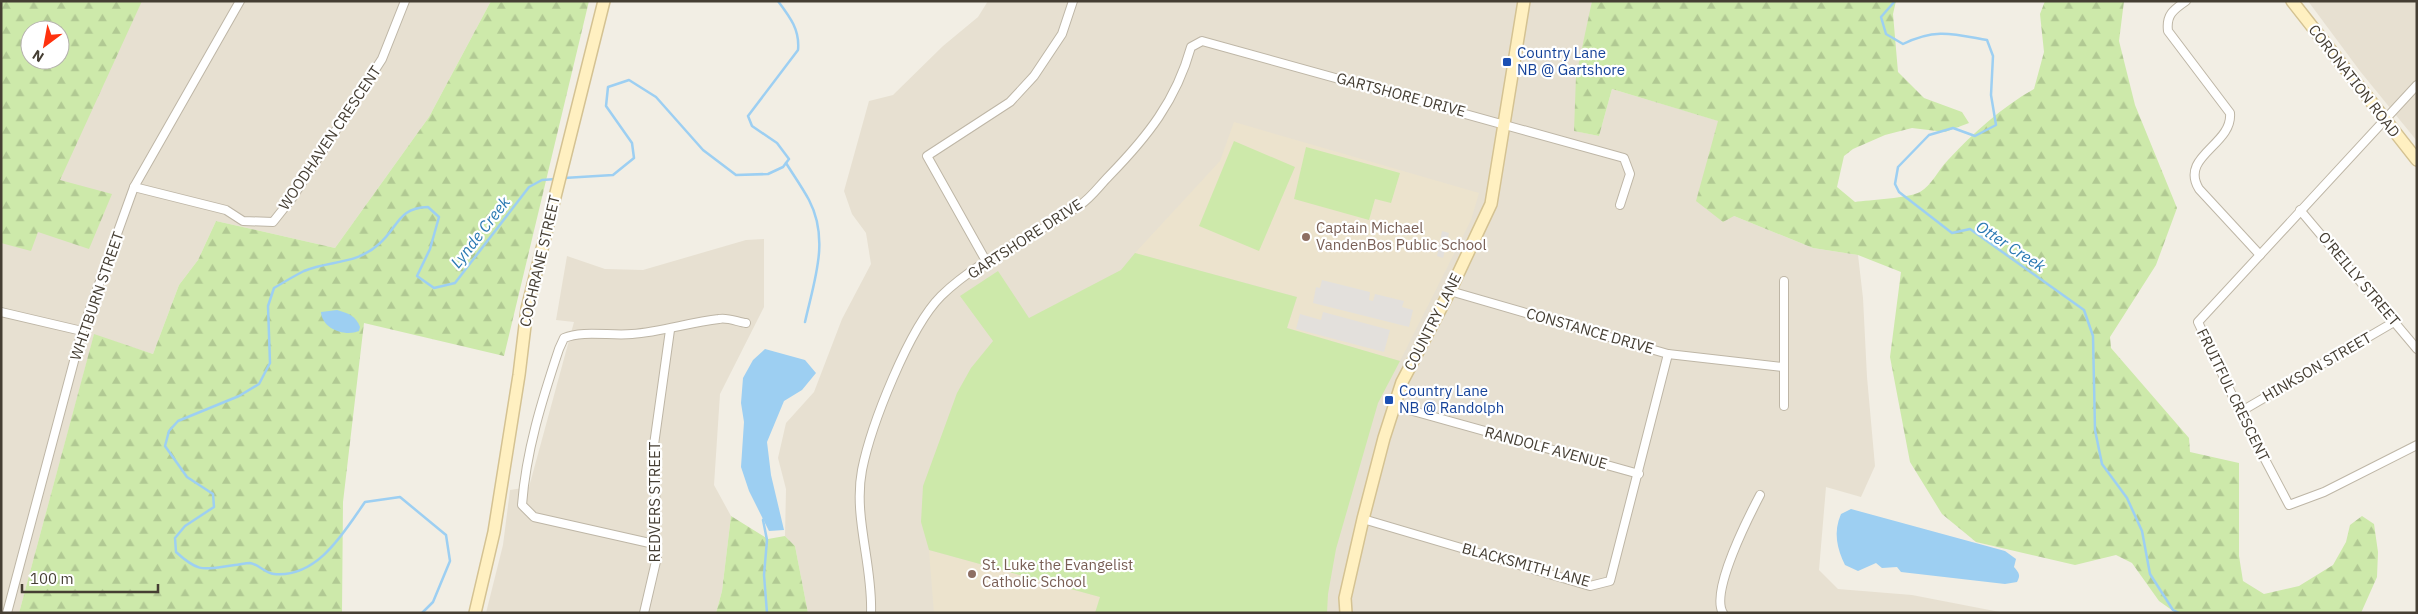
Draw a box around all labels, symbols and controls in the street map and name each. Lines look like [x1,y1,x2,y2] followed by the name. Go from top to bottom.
[20,20,70,70] north arrow
[2304,21,2404,141] street label: CORONATION ROAD
[1517,43,1625,79] place label: Country Lane NB @ Gartshore
[29,46,47,66] text: N
[1501,56,1513,68] marker: Country Lane NB @ Gartshore
[274,62,385,213] street label: WOODHAVEN CRESCENT
[1334,68,1468,121] street label: GARTSHORE DRIVE
[446,192,515,272] water label: Lynde Creek
[515,193,564,329] street label: COCHRANE STREET
[964,194,1086,283] street label: GARTSHORE DRIVE
[1973,216,2050,276] water label: Otter Creek
[1316,218,1487,254] place label: Captain Michael VandenBos Public School
[2314,228,2405,330] street label: O'REILLY STREET
[66,229,128,363] street label: WHITBURN STREET
[1300,231,1312,243] marker: Captain Michael VandenBos Public School
[1400,270,1465,374] street label: COUNTRY LANE
[1524,303,1656,358] street label: CONSTANCE DRIVE
[2193,325,2274,465] street label: FRUITFUL CRESCENT
[2259,327,2375,406] street label: HINKSON STREET
[1399,381,1504,417] place label: Country Lane NB @ Randolph
[1383,394,1395,406] marker: Country Lane NB @ Randolph
[1483,422,1610,473] street label: RANDOLF AVENUE
[645,441,664,562] street label: REDVERS STREET
[1460,538,1592,591] street label: BLACKSMITH LANE
[982,555,1133,591] place label: St. Luke the Evangelist Catholic School
[22,562,159,594] scale bar
[966,568,978,580] marker: St. Luke the Evangelist Catholic School
[30,569,74,588] text: 100 m

